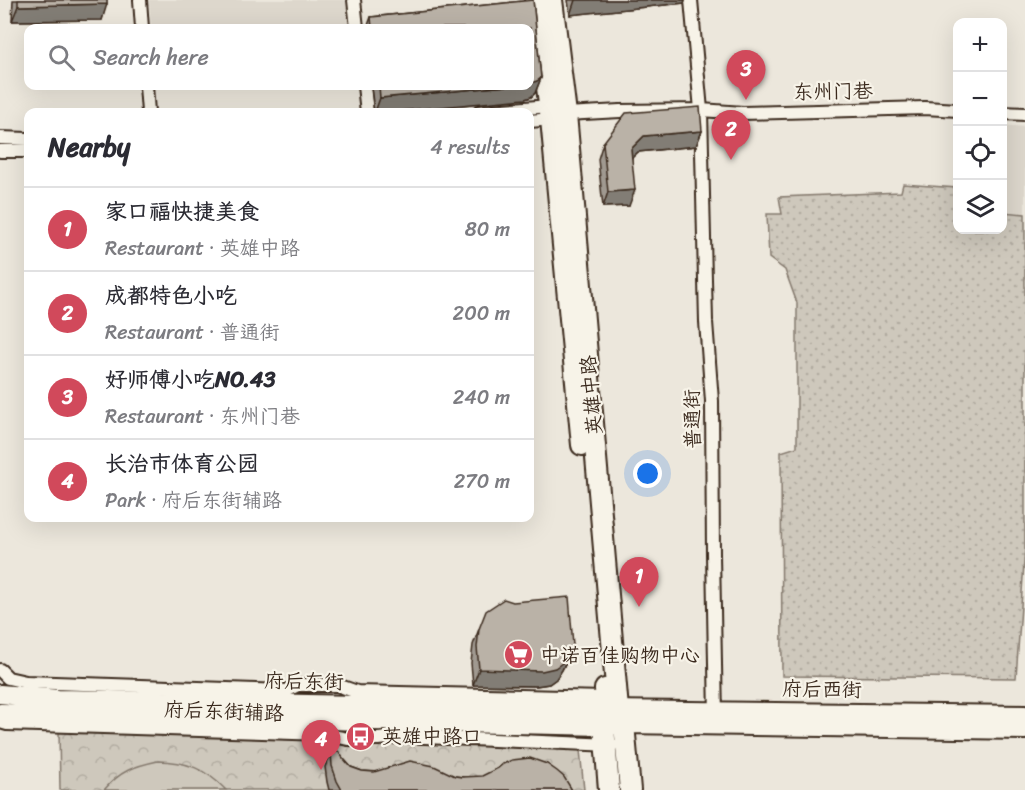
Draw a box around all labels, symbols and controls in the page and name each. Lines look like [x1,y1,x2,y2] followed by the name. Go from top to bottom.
[953,18,1007,234] map controls
[953,18,1007,72] button: +
[24,24,534,90] search box
[93,38,209,77] text: Search here
[45,41,78,74] icon: search
[726,51,766,100] pin: 3
[953,72,1007,126] button: −
[793,73,874,110] street label: 东州门巷
[712,110,750,160] pin: 2
[48,124,130,170] text: Nearby
[953,126,1007,180] button: locate
[430,130,510,165] text: 4 results
[953,180,1007,234] button: layers
[105,192,259,231] text: 家口福快捷美食
[63,212,72,247] text: 1
[465,212,510,247] text: 80 m
[105,231,300,266] text: Restaurant · 英雄中路
[105,276,237,315] text: 成都特色小吃
[62,296,73,331] text: 2
[453,296,510,331] text: 200 m
[105,315,280,350] text: Restaurant · 普通街
[570,353,612,436] street label: 英雄中路
[105,360,276,399] text: 好师傅小吃NO.43
[62,380,73,415] text: 3
[453,380,510,415] text: 240 m
[674,389,711,449] street label: 普通街
[105,399,300,434] text: Restaurant · 东州门巷
[105,444,259,483] text: 长治市体育公园
[633,459,662,488] your location
[61,464,74,499] text: 4
[454,464,510,499] text: 270 m
[105,483,282,518] text: Park · 府后东街辅路
[620,558,658,607] pin: 1
[540,638,700,673] place label: 中诺百佳购物中心
[503,639,535,671] supermarket icon: 中诺百佳购物中心
[264,663,344,700] street label: 府后东街
[782,671,862,708] street label: 府后西街
[163,692,286,731] street label: 府后东街辅路
[382,719,482,754] place label: 英雄中路口
[302,720,340,770] pin: 4
[345,720,377,752] bus stop icon: 英雄中路口

